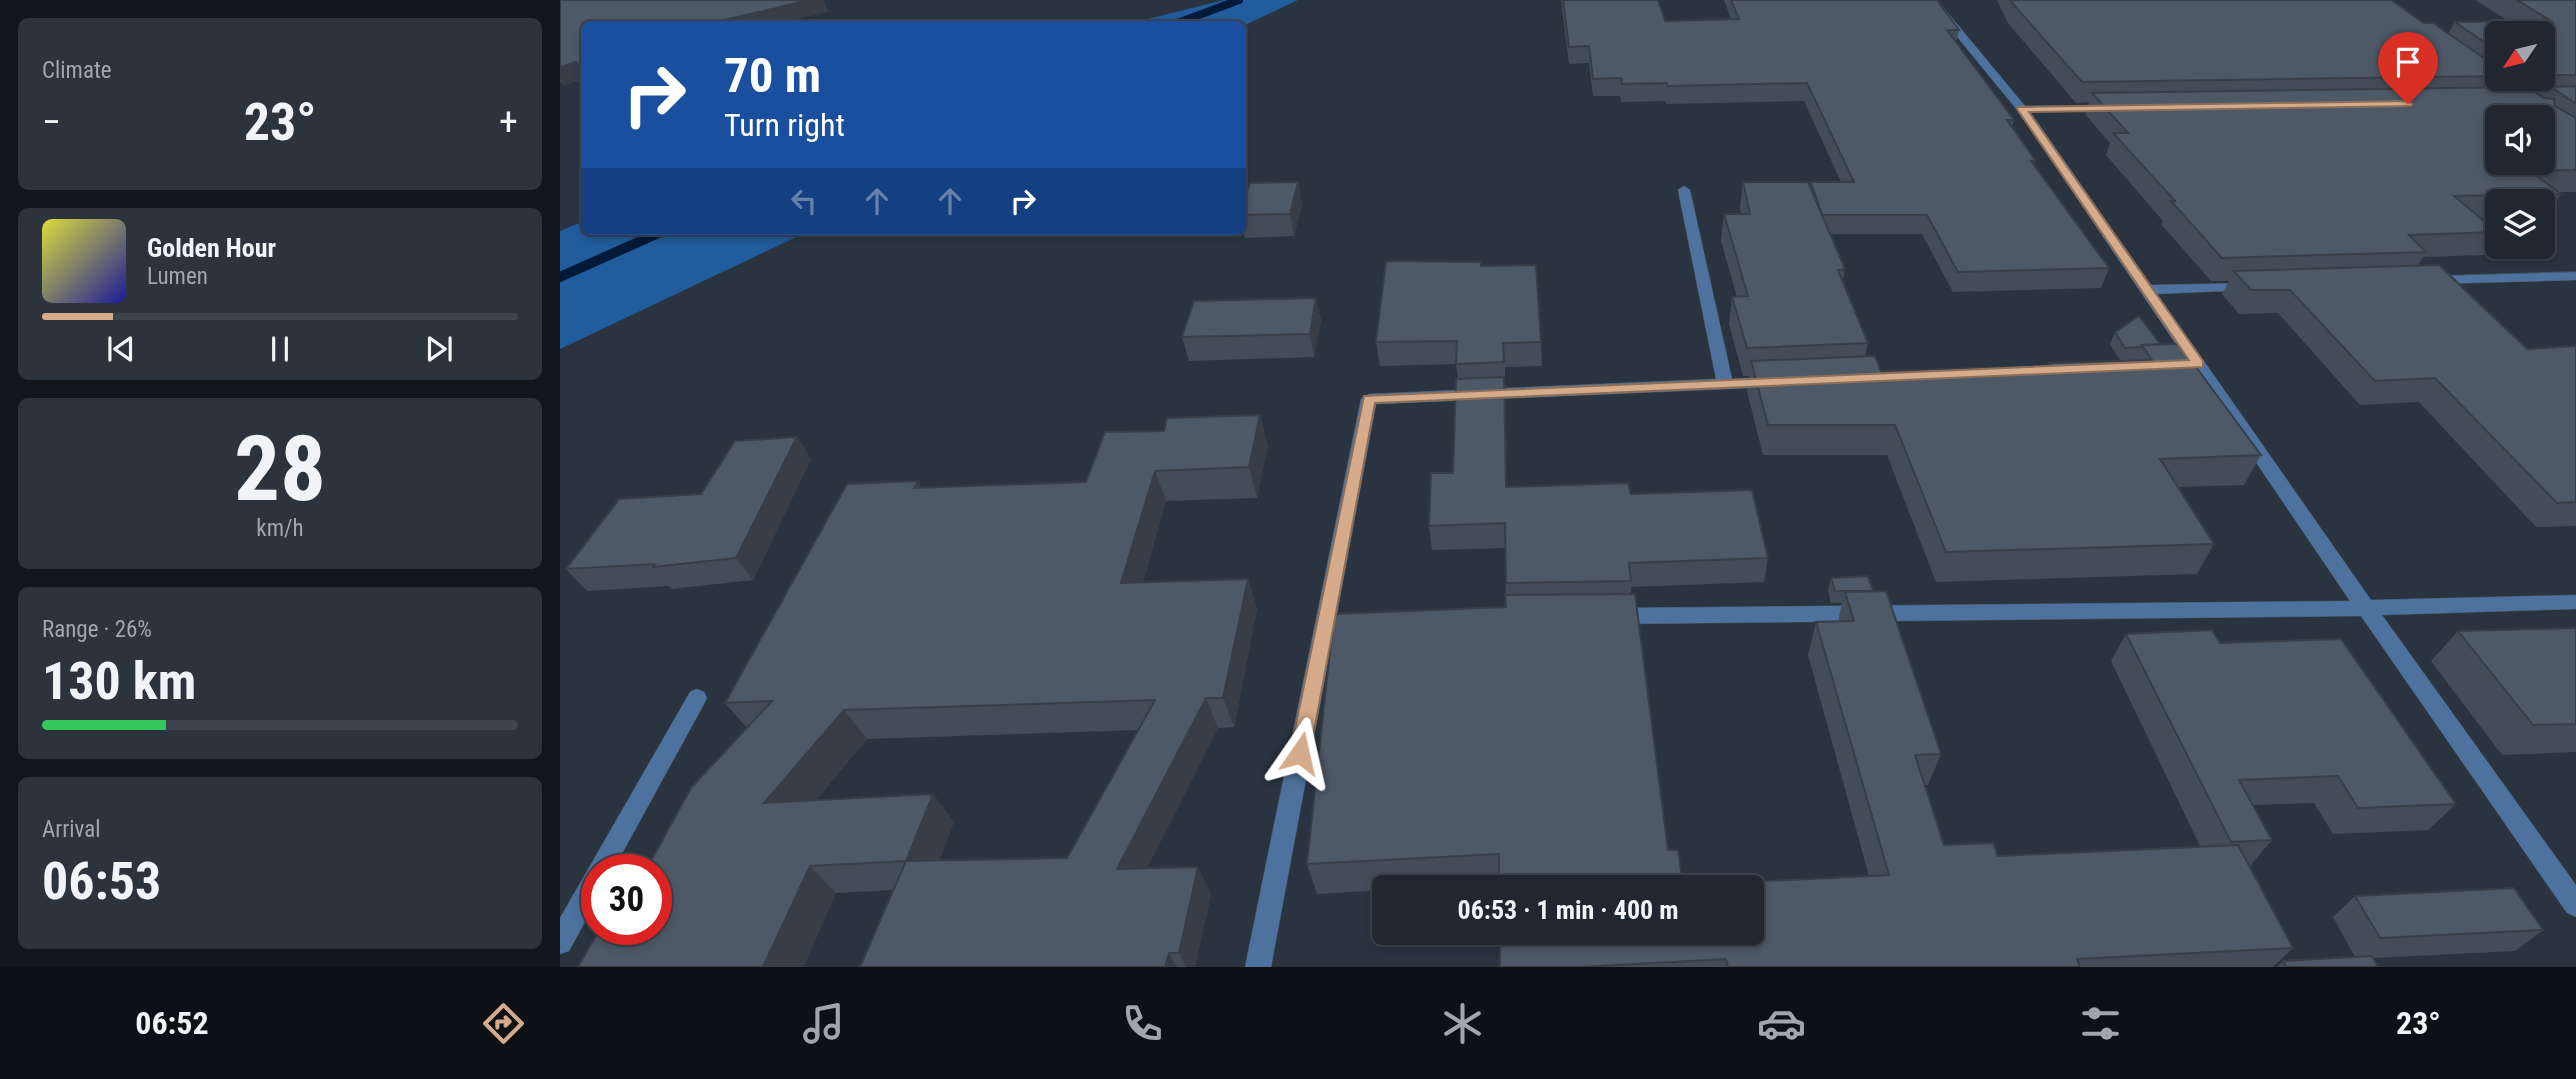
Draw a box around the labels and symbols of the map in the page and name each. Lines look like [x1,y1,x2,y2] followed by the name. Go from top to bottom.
[2485,21,2555,91] north arrow
[2378,32,2438,104] pin
[1263,716,1337,790] position arrow
[581,854,672,945] speed limit sign: 30

